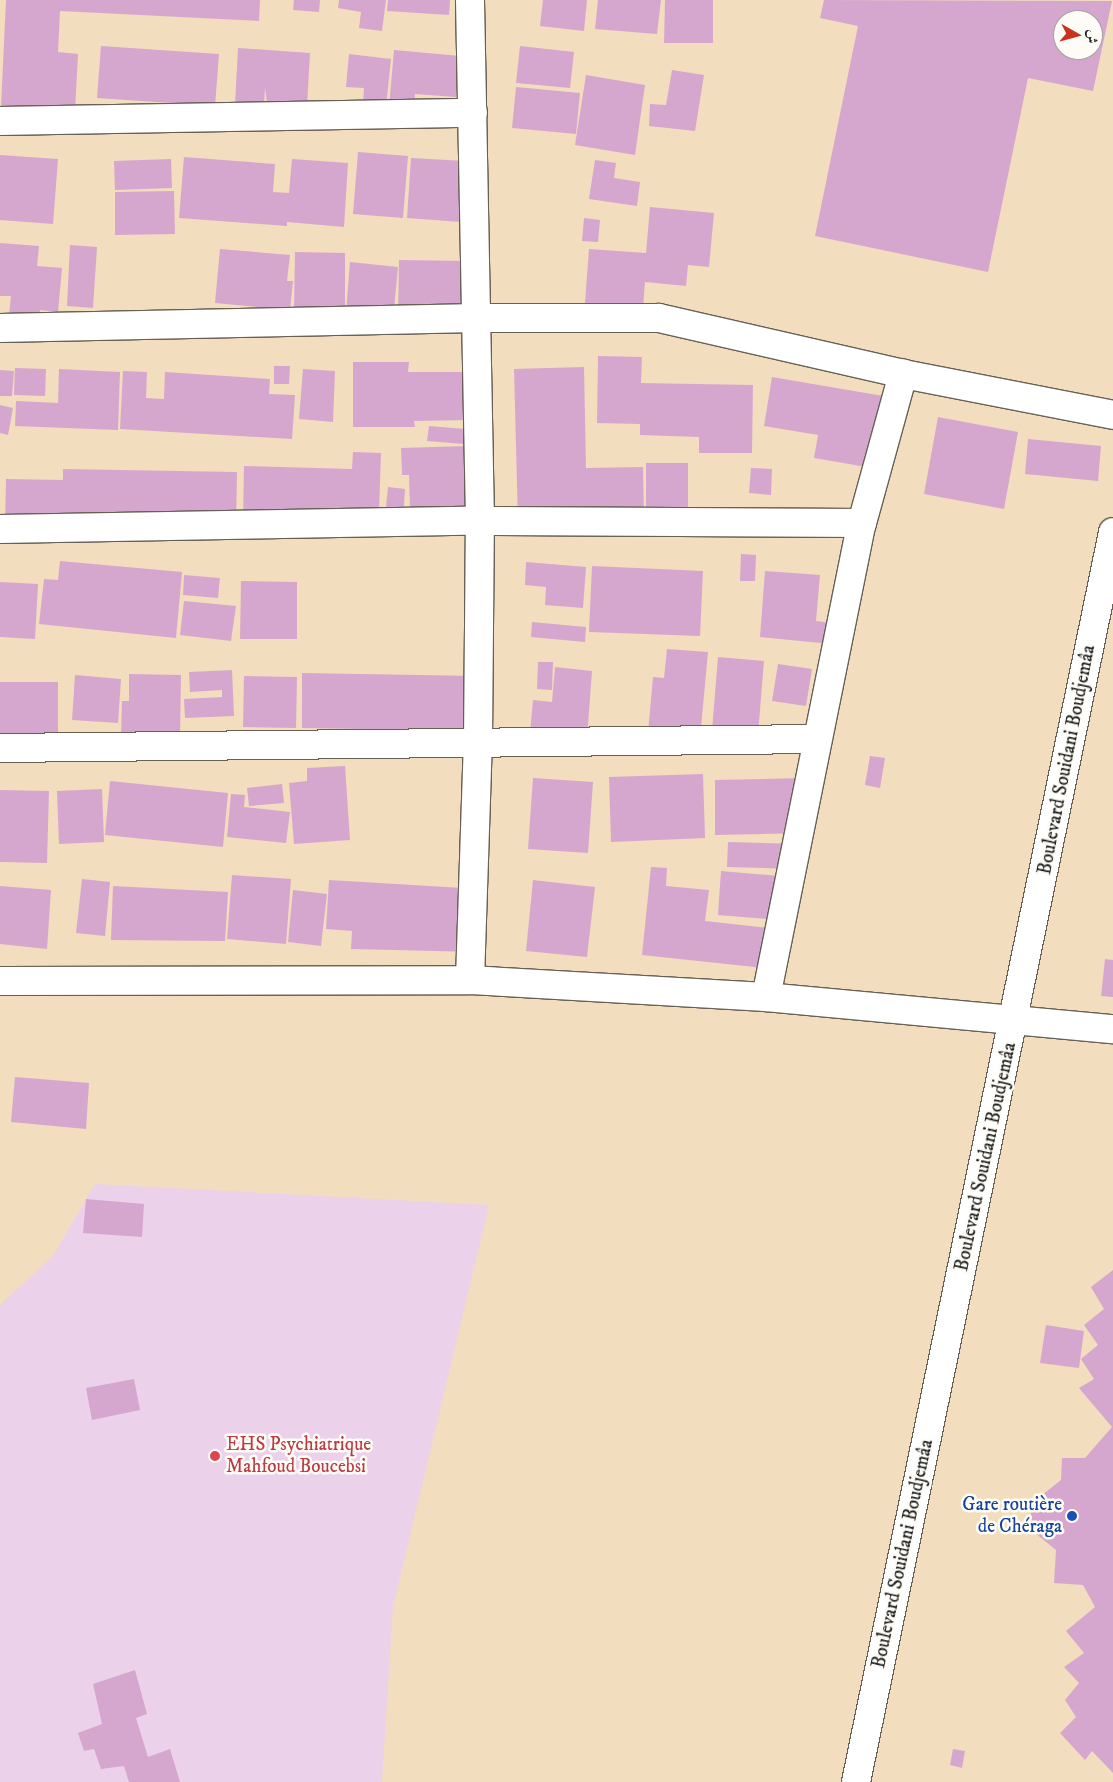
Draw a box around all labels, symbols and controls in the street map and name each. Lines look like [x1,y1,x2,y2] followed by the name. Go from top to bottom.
[1053,10,1103,60] north arrow
[1082,29,1102,45] text: ش
[1034,643,1100,877] street label: Boulevard Souidani Boudjemâa
[951,1040,1021,1274] street label: Boulevard Souidani Boudjemâa
[226,1434,371,1478] place label: EHS Psychiatrique Mahfoud Boucebsi
[868,1437,938,1671] street label: Boulevard Souidani Boudjemâa
[208,1449,222,1463] marker: EHS Psychiatrique Mahfoud Boucebsi
[962,1494,1062,1538] place label: Gare routière de Chéraga
[1066,1510,1078,1522] marker: Gare routière de Chéraga

